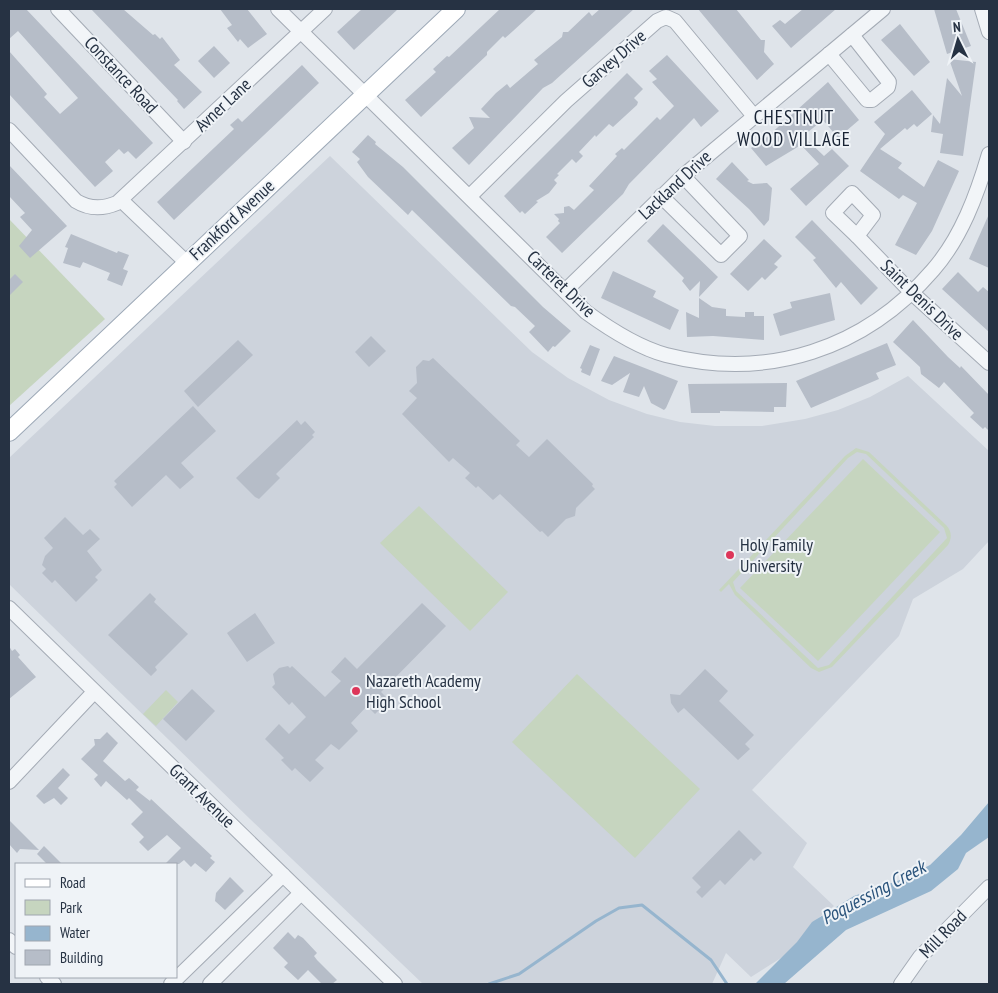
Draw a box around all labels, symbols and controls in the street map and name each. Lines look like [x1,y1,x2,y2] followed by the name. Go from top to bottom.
[933,15,983,65] north arrow
[952,18,961,36] text: N
[577,24,651,93] street label: Garvey Drive
[80,31,163,118] street label: Constance Road
[190,73,256,136] street label: Avner Lane
[737,105,851,151] district label: CHESTNUT WOOD VILLAGE
[633,145,716,224] street label: Lackland Drive
[184,174,279,265] street label: Frankford Avenue
[522,245,601,322] street label: Carteret Drive
[876,254,969,345] street label: Saint Denis Drive
[740,533,813,577] place label: Holy Family University
[724,549,736,561] marker: Holy Family University
[366,669,481,713] place label: Nazareth Academy High School
[350,685,362,697] marker: Nazareth Academy High School
[165,759,240,833] street label: Grant Avenue
[817,853,932,930] water label: Poquessing Creek
[15,863,178,978] legend
[60,873,86,892] text: Road
[60,898,82,917] text: Park
[914,905,971,963] street label: Mill Road
[60,923,91,942] text: Water
[60,948,103,967] text: Building

